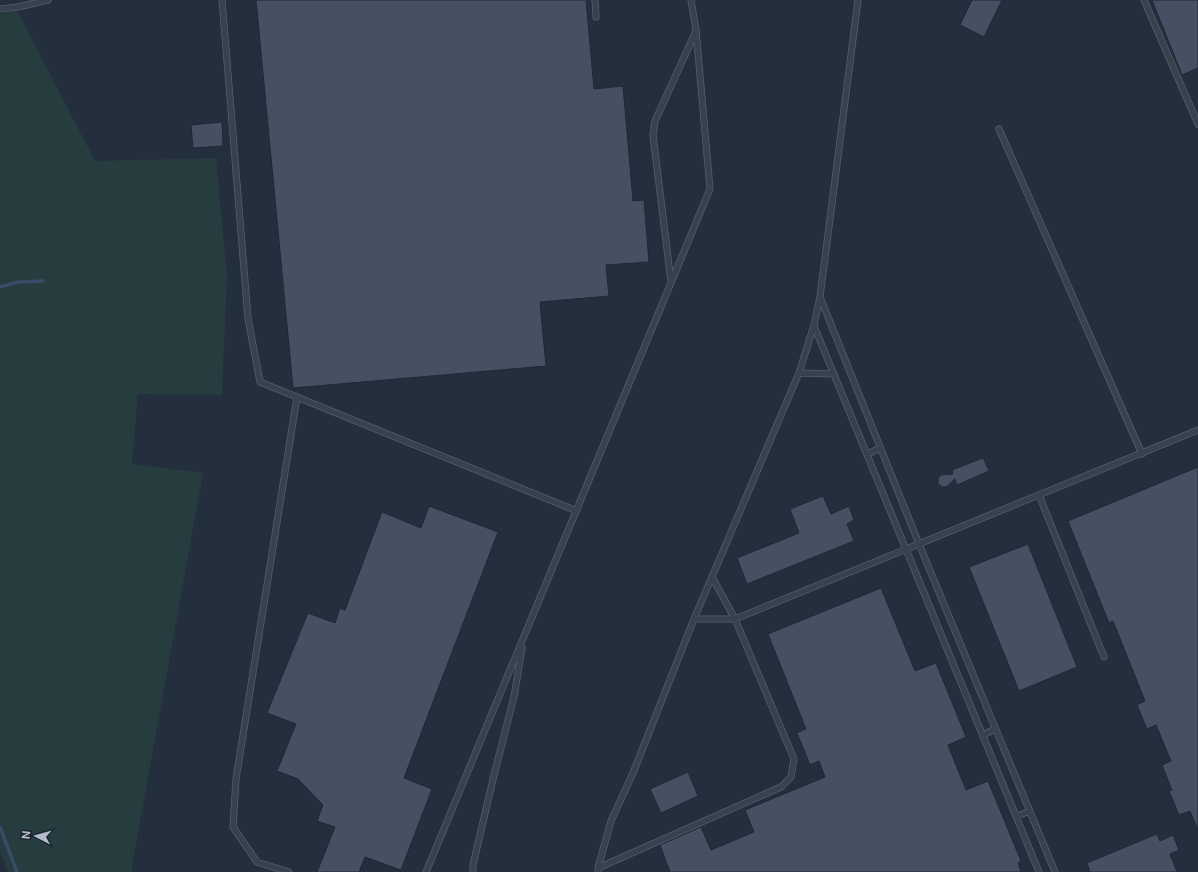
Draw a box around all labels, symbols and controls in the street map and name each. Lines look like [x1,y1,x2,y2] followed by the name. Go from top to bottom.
[16,816,56,856] north arrow
[19,830,33,840] text: N

